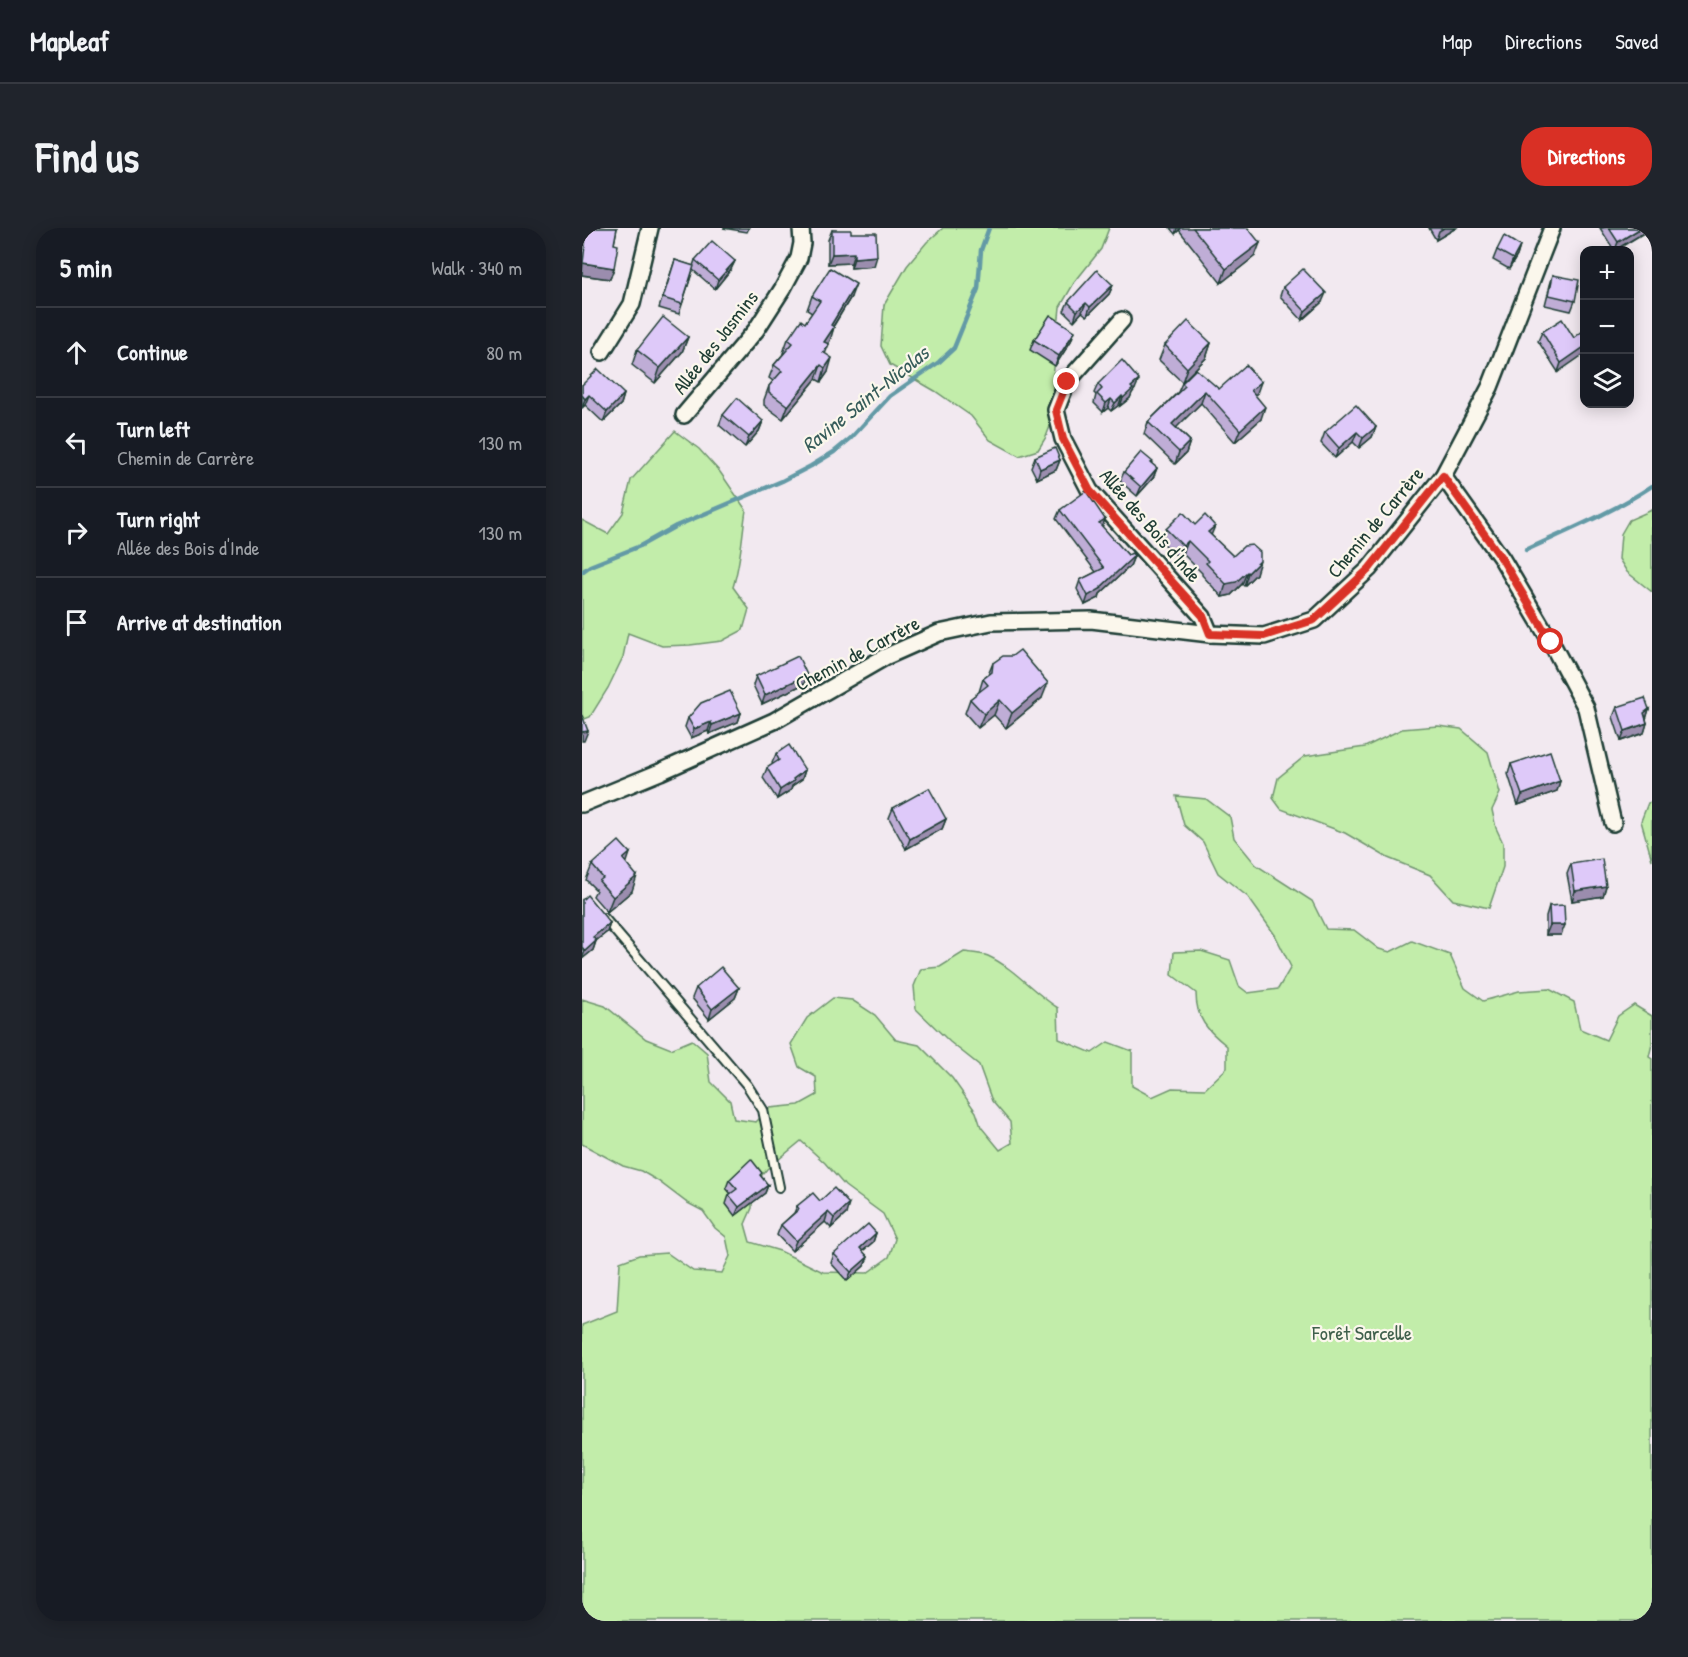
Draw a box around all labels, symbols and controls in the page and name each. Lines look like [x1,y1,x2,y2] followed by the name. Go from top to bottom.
[30,22,109,60] text: Mapleaf
[1442,27,1472,56] text: Map
[1505,27,1582,56] text: Directions
[1615,27,1658,56] text: Saved
[1521,127,1652,186] button: Directions
[36,128,139,185] text: Find us
[1580,246,1634,408] map controls
[1580,246,1634,300] button: +
[60,250,112,285] text: 5 min
[431,254,522,281] text: Walk · 340 m
[666,284,764,399] street label: Allée des Jasmins
[1580,300,1634,354] button: −
[60,336,93,369] icon: ahead
[117,337,188,367] text: Continue
[795,338,936,459] water label: Ravine Saint-Nicolas
[486,339,522,366] text: 80 m
[1580,354,1634,408] button: layers
[1053,368,1079,394] route end
[117,414,190,444] text: Turn left
[60,426,93,459] icon: left
[479,429,522,456] text: 130 m
[117,444,254,471] text: Chemin de Carrère
[1321,461,1429,583] street label: Chemin de Carrère
[1094,462,1208,588] street label: Allée des Bois d'Inde
[117,504,200,534] text: Turn right
[60,516,93,549] icon: right
[479,519,522,546] text: 130 m
[117,534,260,561] text: Allée des Bois d'Inde
[60,606,93,639] icon: arrive
[117,607,282,637] text: Arrive at destination
[790,609,924,697] street label: Chemin de Carrère
[1537,628,1563,654] route start
[1311,1319,1412,1346] park label: Forêt Sarcelle

